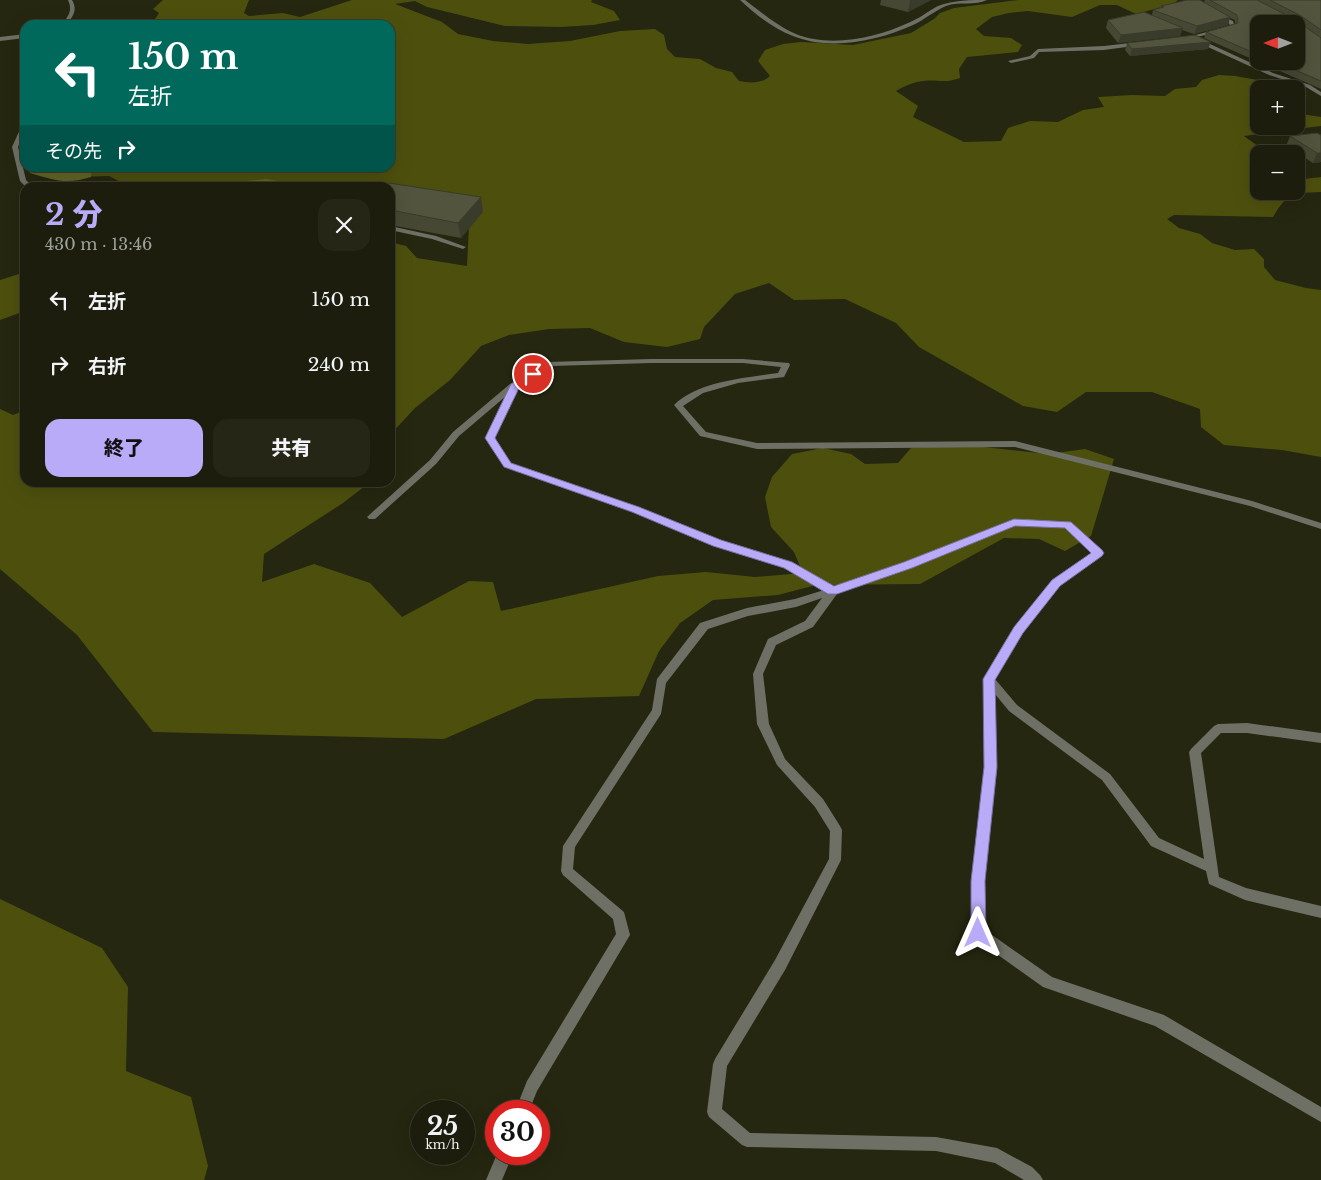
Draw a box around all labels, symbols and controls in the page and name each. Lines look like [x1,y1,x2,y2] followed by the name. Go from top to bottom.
[1250,15,1305,70] north arrow
[1250,15,1305,200] map controls
[128,35,239,78] text: 150 m
[45,40,110,105] icon: left
[1250,80,1305,135] button: +
[128,83,172,110] text: 左折
[112,135,140,163] icon: right
[45,140,102,163] text: その先
[1250,145,1305,200] button: −
[45,196,103,233] text: 2 分
[318,199,370,251] button: close
[45,234,152,254] text: 430 m · 13:46
[45,286,73,314] icon: left
[311,288,370,311] text: 150 m
[88,290,126,313] text: 左折
[45,351,73,379] icon: right
[308,353,370,376] text: 240 m
[512,353,554,395] pin
[88,355,126,378] text: 右折
[519,360,547,388] icon: arrive
[45,419,203,477] button: 終了
[213,419,370,477] button: 共有
[951,906,1003,958] position arrow
[485,1100,550,1165] speed limit sign: 30
[427,1111,458,1142] text: 25
[425,1137,460,1152] text: km/h

